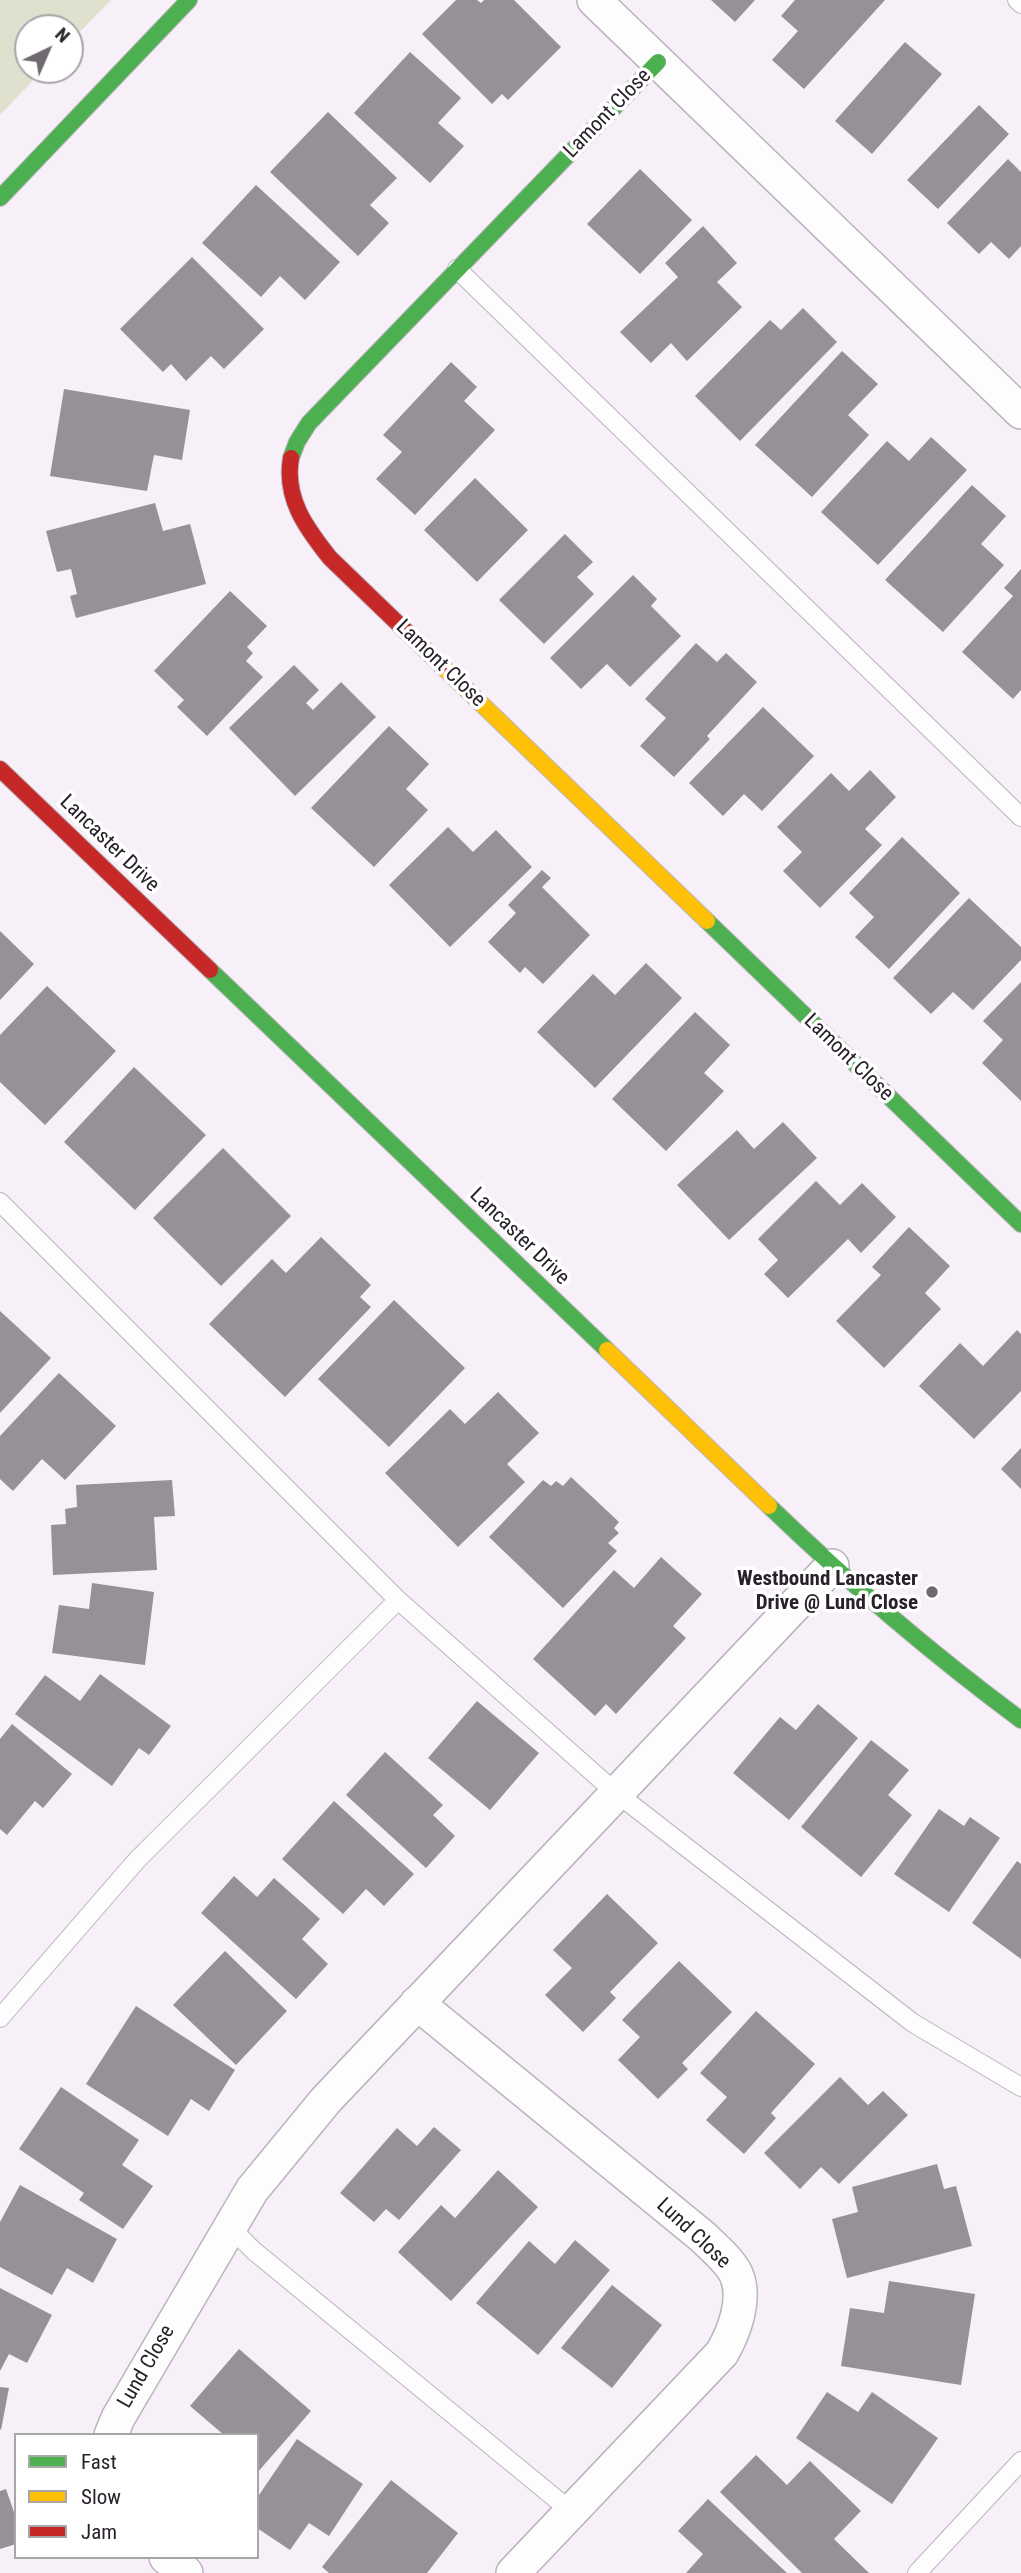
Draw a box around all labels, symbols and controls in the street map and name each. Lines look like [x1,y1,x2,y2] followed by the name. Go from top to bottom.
[14,14,84,84] north arrow
[50,23,75,47] text: N
[559,64,657,164] street label: Lamont Close
[390,615,490,713] street label: Lamont Close
[54,790,164,898] street label: Lancaster Drive
[798,1009,898,1107] street label: Lamont Close
[464,1183,574,1291] street label: Lancaster Drive
[737,1567,918,1617] place label: Westbound Lancaster Drive @ Lund Close
[924,1584,940,1600] marker: Westbound Lancaster Drive @ Lund Close
[651,2193,735,2275] street label: Lund Close
[113,2321,181,2413] street label: Lund Close
[14,2433,259,2559] legend
[81,2450,117,2474] text: Fast
[81,2485,121,2509] text: Slow
[81,2520,117,2544] text: Jam

